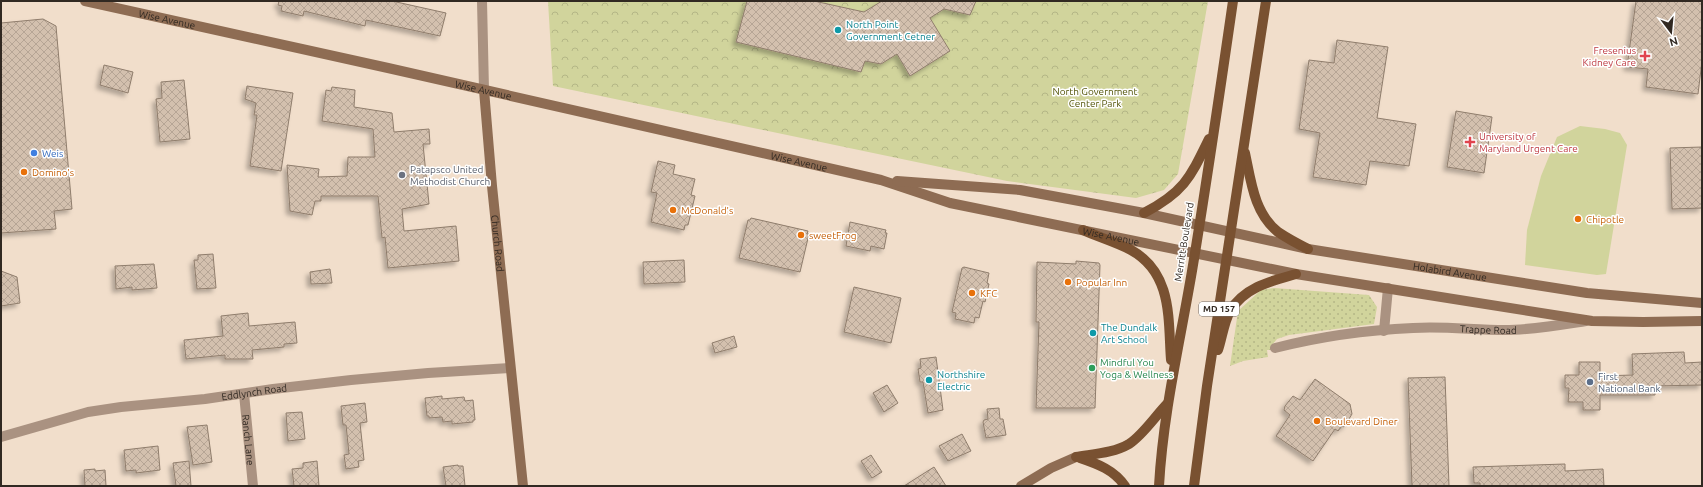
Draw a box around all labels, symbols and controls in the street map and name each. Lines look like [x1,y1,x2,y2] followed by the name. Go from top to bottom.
[138,8,196,31] street label: Wise Avenue
[1651,12,1691,52] north arrow
[846,19,935,42] place label: North Point Government Cetner
[833,25,843,35] marker: North Point Government Cetner
[1668,35,1679,49] text: N
[1583,45,1636,68] place label: Fresenius Kidney Care
[1639,50,1651,62] marker: Fresenius Kidney Care
[454,78,513,101] street label: Wise Avenue
[1053,86,1137,109] park label: North Government Center Park
[1479,131,1578,154] place label: University of Maryland Urgent Care
[1464,136,1476,148] marker: University of Maryland Urgent Care
[29,148,39,158] marker: Weis
[42,148,63,159] place label: Weis
[770,150,829,173] street label: Wise Avenue
[410,164,490,187] place label: Patapsco United Methodist Church
[19,167,29,177] marker: Domino's
[32,167,74,178] place label: Domino's
[397,170,407,180] marker: Patapsco United Methodist Church
[1172,201,1196,282] street label: Merritt Boulevard
[668,205,678,215] marker: McDonald's
[681,205,733,216] place label: McDonald's
[490,214,506,272] street label: Church Road
[1573,214,1583,224] marker: Chipotle
[1586,214,1624,225] place label: Chipotle
[1082,225,1140,247] street label: Wise Avenue
[796,230,806,240] marker: sweetFrog
[809,230,857,241] place label: sweetFrog
[1412,260,1488,283] street label: Holabird Avenue
[1063,277,1073,287] marker: Popular Inn
[1076,277,1127,288] place label: Popular Inn
[967,288,977,298] marker: KFC
[980,288,997,299] place label: KFC
[1199,302,1239,316] road number: MD 157
[1101,322,1157,345] place label: The Dundalk Art School
[1460,323,1517,336] street label: Trappe Road
[1088,328,1098,338] marker: The Dundalk Art School
[1100,357,1173,380] place label: Mindful You Yoga & Wellness
[1087,363,1097,373] marker: Mindful You Yoga & Wellness
[937,369,985,392] place label: Northshire Electric
[1598,371,1661,394] place label: First National Bank
[924,375,934,385] marker: Northshire Electric
[1585,377,1595,387] marker: First National Bank
[221,382,288,402] street label: Eddlynch Road
[241,414,256,466] street label: Ranch Lane
[1312,416,1322,426] marker: Boulevard Diner
[1325,416,1398,427] place label: Boulevard Diner

